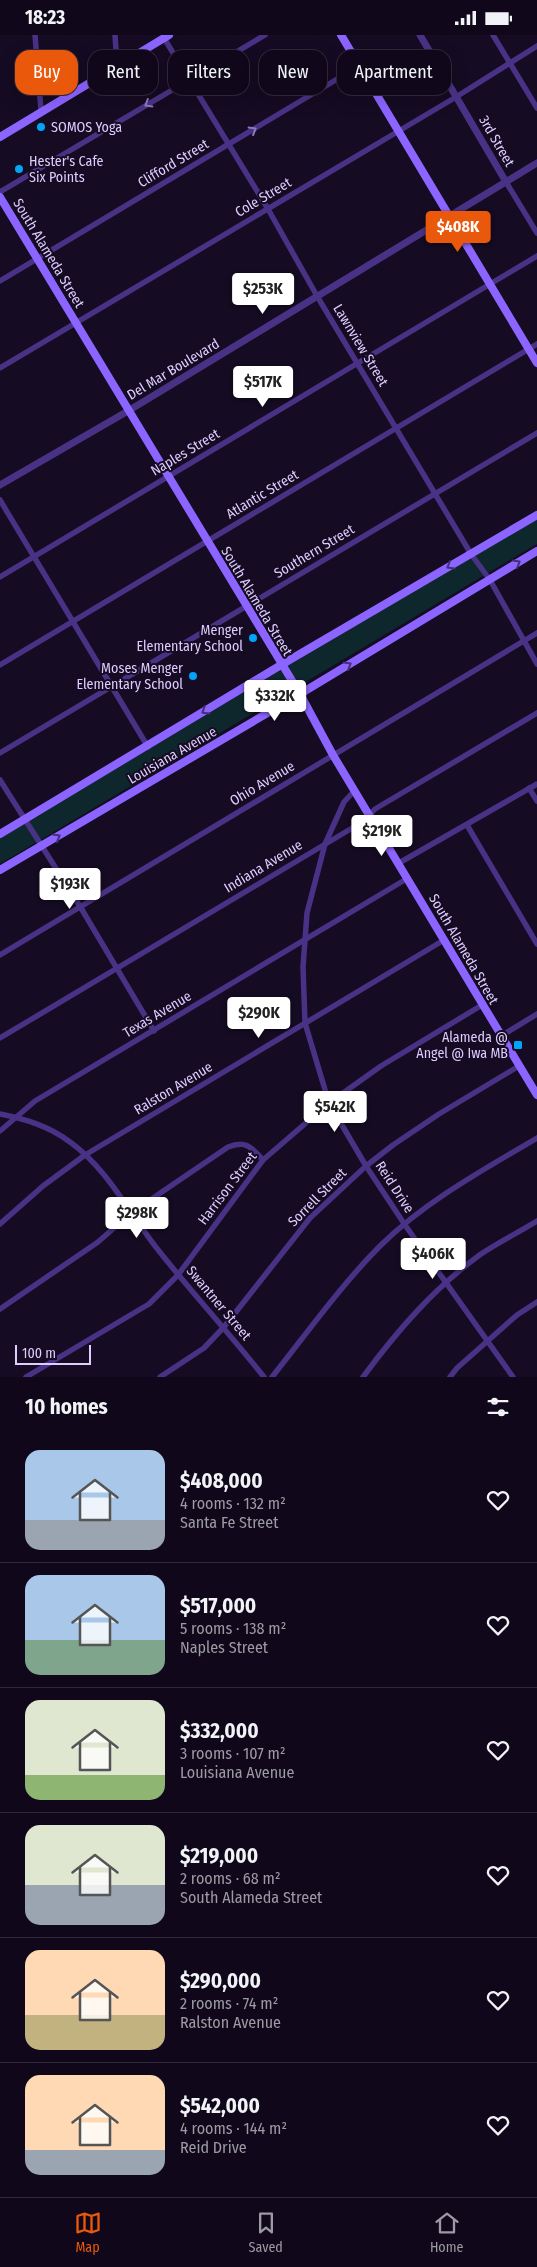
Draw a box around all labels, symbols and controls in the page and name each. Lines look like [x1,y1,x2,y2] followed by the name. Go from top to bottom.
[25,6,65,29] text: 18:23
[15,50,78,95] chip: Buy
[88,50,158,95] chip: Rent
[168,50,249,95] chip: Filters
[259,50,327,95] chip: New
[337,50,451,95] chip: Apartment
[144,98,153,108] one-way arrow
[475,113,518,170] street label: 3rd Street
[51,119,122,136] place label: SOMOS Yoga
[35,121,47,133] marker: SOMOS Yoga
[247,127,256,137] one-way arrow
[135,135,212,191] street label: Clifford Street
[29,153,104,186] place label: Hester's Cafe Six Points
[13,163,25,175] marker: Hester's Cafe Six Points
[232,174,295,221] street label: Cole Street
[9,196,88,311] street label: South Alameda Street
[423,211,493,253] pin: $408K
[437,217,479,236] text: $408K
[228,273,298,315] pin: $253K
[243,279,283,298] text: $253K
[329,301,392,390] street label: Lawnview Street
[124,335,223,404] street label: Del Mar Boulevard
[228,365,298,408] pin: $517K
[244,372,282,391] text: $517K
[148,425,223,480] street label: Naples Street
[223,466,302,523] street label: Atlantic Street
[271,521,358,582] street label: Southern Street
[217,544,296,659] street label: South Alameda Street
[446,560,455,570] one-way arrow
[511,560,520,570] one-way arrow
[136,622,243,655] place label: Menger Elementary School
[247,632,259,644] marker: Menger Elementary School
[76,660,183,693] place label: Moses Menger Elementary School
[342,662,351,672] one-way arrow
[187,670,199,682] marker: Moses Menger Elementary School
[240,679,310,722] pin: $332K
[255,686,295,705] text: $332K
[201,705,210,715] one-way arrow
[125,723,220,788] street label: Louisiana Avenue
[227,757,298,809] street label: Ohio Avenue
[347,815,417,857] pin: $219K
[362,821,402,840] text: $219K
[52,833,61,843] one-way arrow
[221,836,306,897] street label: Indiana Avenue
[35,867,105,910] pin: $193K
[51,874,89,893] text: $193K
[425,891,502,1008] street label: South Alameda Street
[120,987,195,1041] street label: Texas Avenue
[224,997,294,1039] pin: $290K
[238,1003,280,1022] text: $290K
[416,1029,508,1062] place label: Alameda @ Angel @ Iwa MB
[512,1039,524,1051] marker: Alameda @ Angel @ Iwa MB
[131,1058,216,1118] street label: Ralston Avenue
[300,1091,370,1133] pin: $542K
[315,1097,355,1116] text: $542K
[194,1148,261,1228] street label: Harrison Street
[372,1158,418,1216] street label: Reid Drive
[285,1164,350,1230] street label: Sorrell Street
[102,1197,172,1239] pin: $298K
[116,1203,158,1222] text: $298K
[398,1237,468,1280] pin: $406K
[412,1244,454,1263] text: $406K
[183,1263,255,1344] street label: Swantner Street
[15,1342,91,1365] scale bar
[22,1345,56,1362] text: 100 m
[484,1393,512,1421] icon: filters
[25,1394,108,1420] text: 10 homes
[180,1468,263,1494] text: $408,000
[65,1470,125,1530] icon: home
[484,1486,512,1514] icon: heart
[180,1494,286,1513] text: 4 rooms · 132 m²
[180,1513,278,1532] text: Santa Fe Street
[180,1593,256,1619] text: $517,000
[65,1595,125,1655] icon: home
[484,1611,512,1639] icon: heart
[180,1619,286,1638] text: 5 rooms · 138 m²
[180,1638,268,1657] text: Naples Street
[180,1718,259,1744] text: $332,000
[65,1720,125,1780] icon: home
[484,1736,512,1764] icon: heart
[180,1744,286,1763] text: 3 rooms · 107 m²
[180,1763,294,1782] text: Louisiana Avenue
[180,1843,258,1869] text: $219,000
[65,1845,125,1905] icon: home
[484,1861,512,1889] icon: heart
[180,1869,281,1888] text: 2 rooms · 68 m²
[180,1888,322,1907] text: South Alameda Street
[180,1968,261,1994] text: $290,000
[65,1970,125,2030] icon: home
[484,1986,512,2014] icon: heart
[180,1994,278,2013] text: 2 rooms · 74 m²
[180,2013,281,2032] text: Ralston Avenue
[180,2093,260,2119] text: $542,000
[65,2095,125,2155] icon: home
[484,2111,512,2139] icon: heart
[180,2119,287,2138] text: 4 rooms · 144 m²
[180,2138,247,2157] text: Reid Drive
[74,2209,102,2256] tab: Map
[249,2209,283,2256] tab: Saved
[430,2209,463,2256] tab: Home

